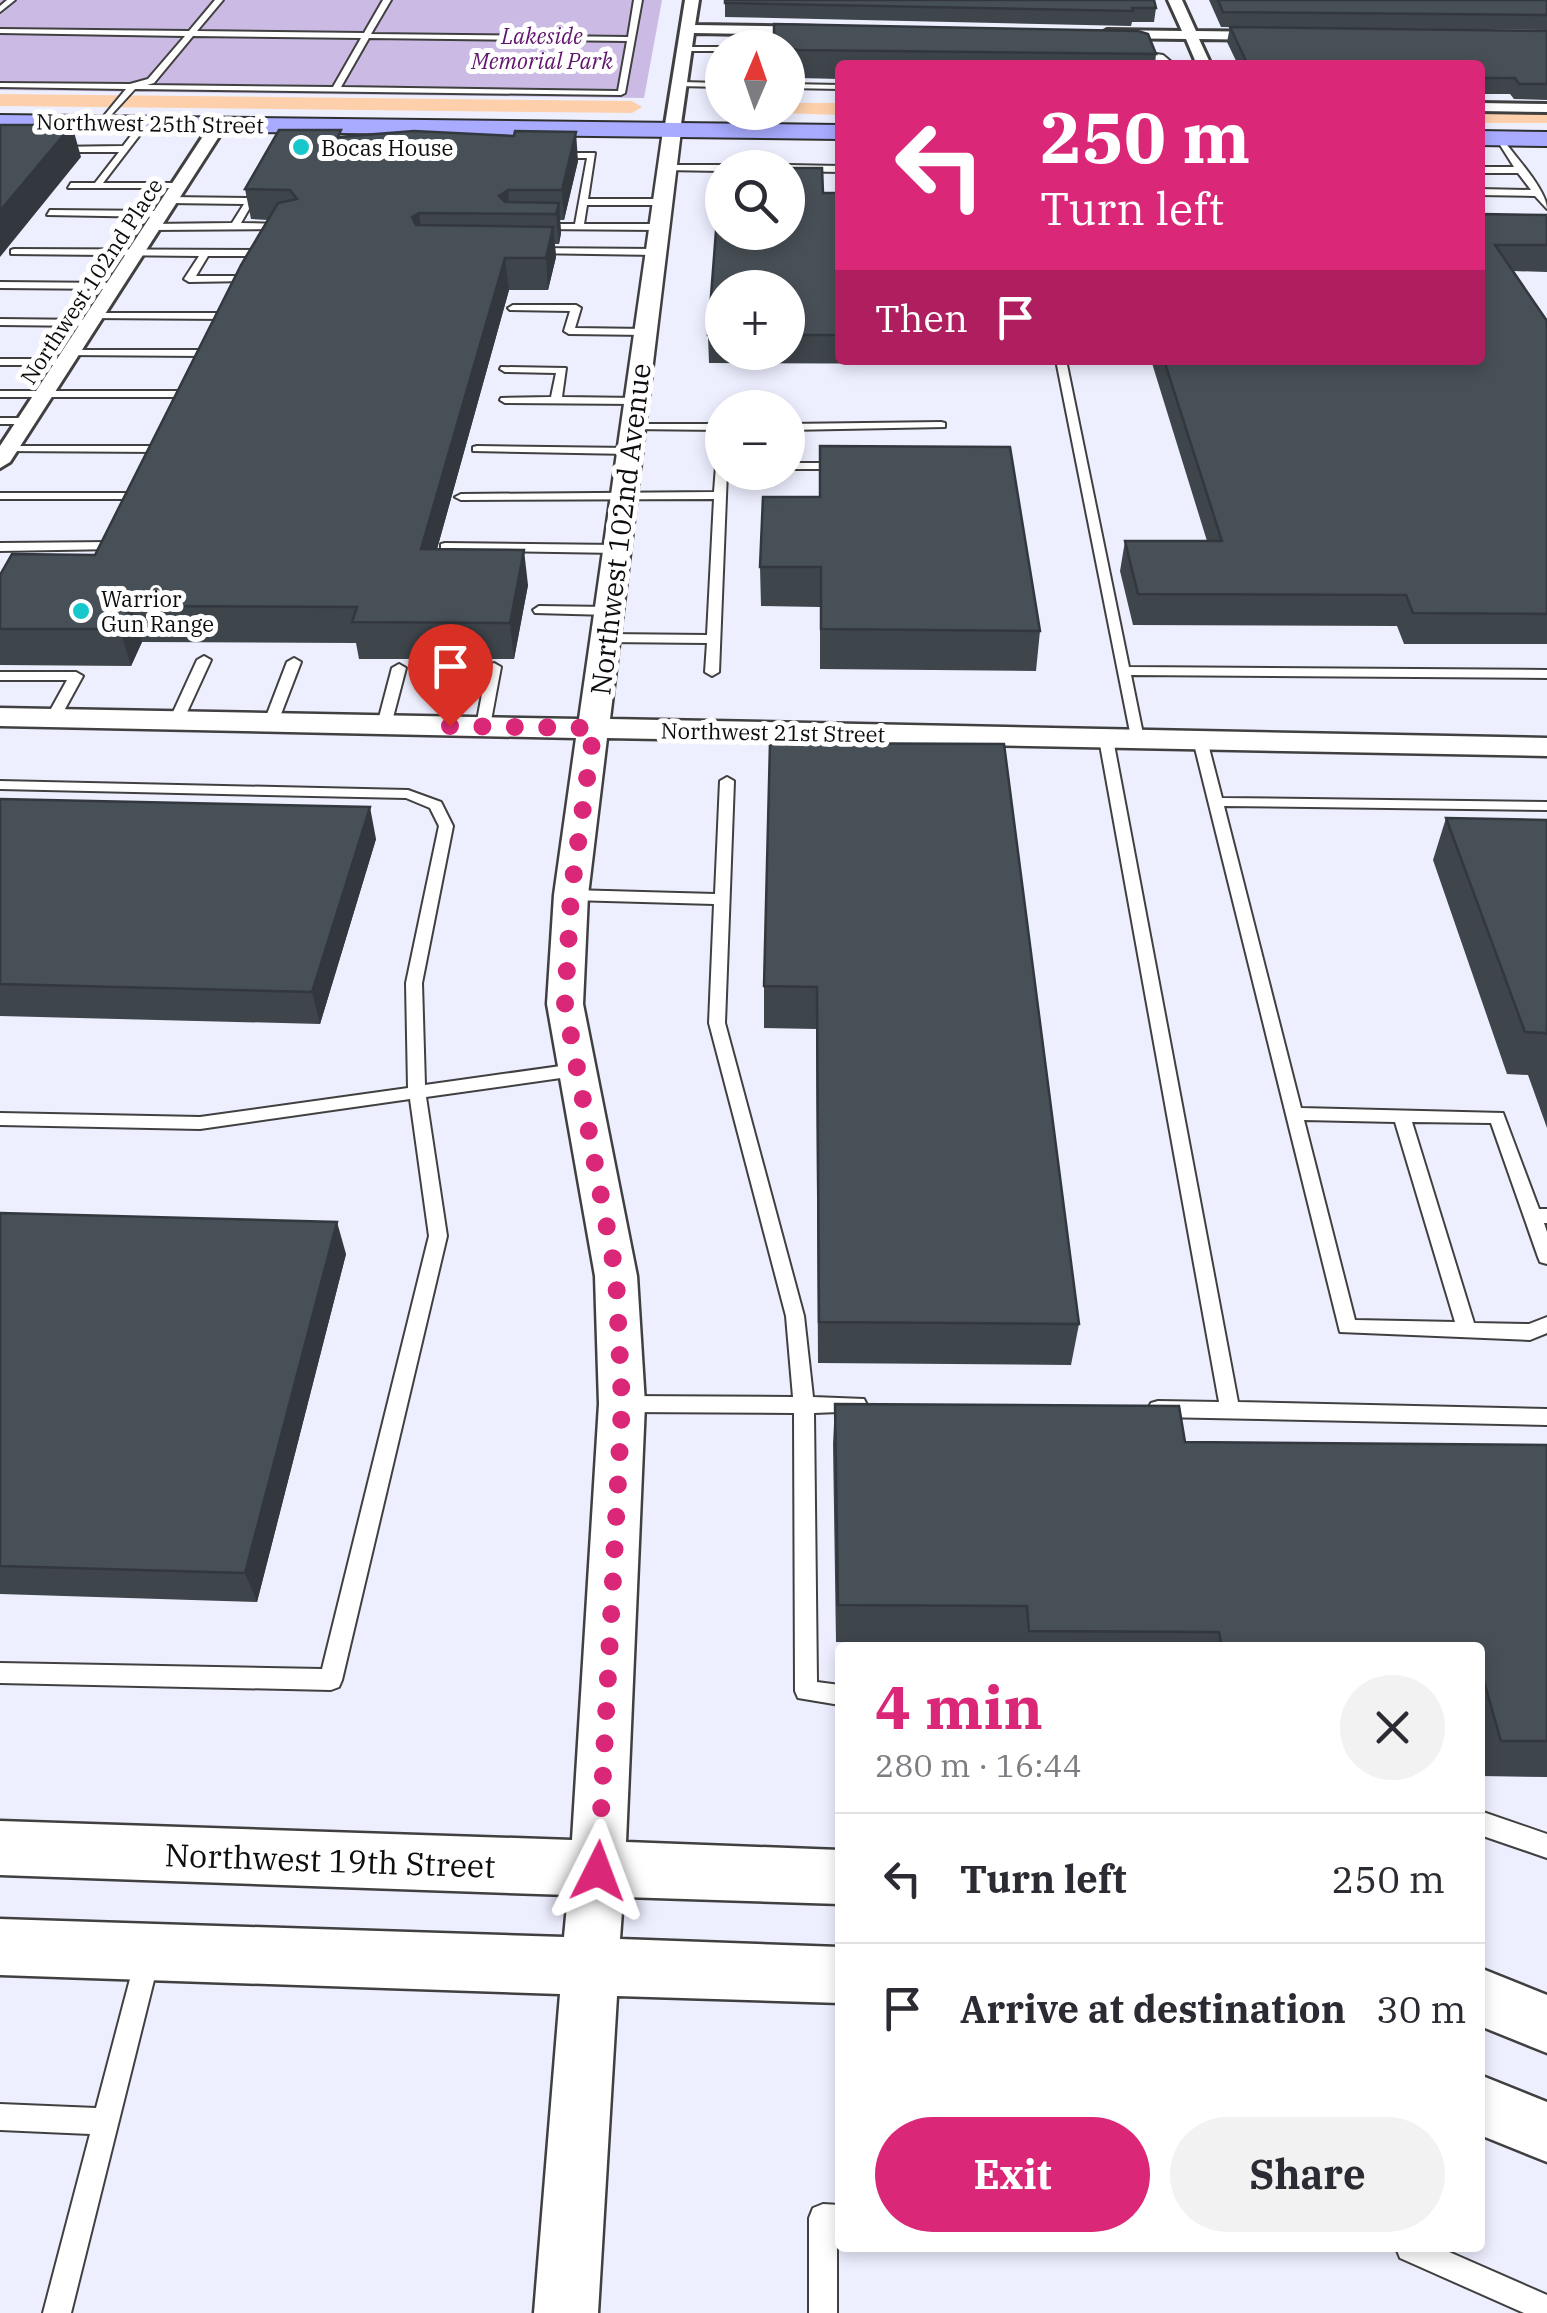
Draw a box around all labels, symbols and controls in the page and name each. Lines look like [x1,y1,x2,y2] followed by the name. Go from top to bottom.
[470,21,613,75] park label: Lakeside Memorial Park
[705,30,805,130] north arrow
[705,30,805,490] map controls
[1040,91,1250,182] text: 250 m
[875,100,1005,230] icon: left
[36,107,264,139] street label: Northwest 25th Street
[321,133,453,162] place label: Bocas House
[290,136,312,158] marker: Bocas House
[705,150,805,250] button: search
[13,172,169,390] street label: Northwest 102nd Place
[1040,179,1224,237] text: Turn left
[705,270,805,370] button: +
[988,290,1043,345] icon: arrive
[875,293,968,342] text: Then
[581,361,659,697] street label: Northwest 102nd Avenue
[705,390,805,490] button: −
[101,584,214,638] place label: Warrior Gun Range
[70,600,92,622] marker: Warrior Gun Range
[408,624,493,727] pin
[423,639,478,694] icon: arrive
[661,716,886,748] street label: Northwest 21st Street
[875,1667,1043,1746] text: 4 min
[1340,1675,1445,1780] button: close
[875,1744,1082,1786] text: 280 m · 16:44
[546,1819,650,1923] position arrow
[164,1833,496,1887] street label: Northwest 19th Street
[875,1851,930,1906] icon: left
[960,1854,1127,1903] text: Turn left
[1332,1854,1445,1903] text: 250 m
[875,1981,930,2036] icon: arrive
[960,1984,1346,2033] text: Arrive at destination
[1376,1984,1467,2033] text: 30 m
[875,2117,1150,2232] button: Exit
[1170,2117,1445,2232] button: Share

